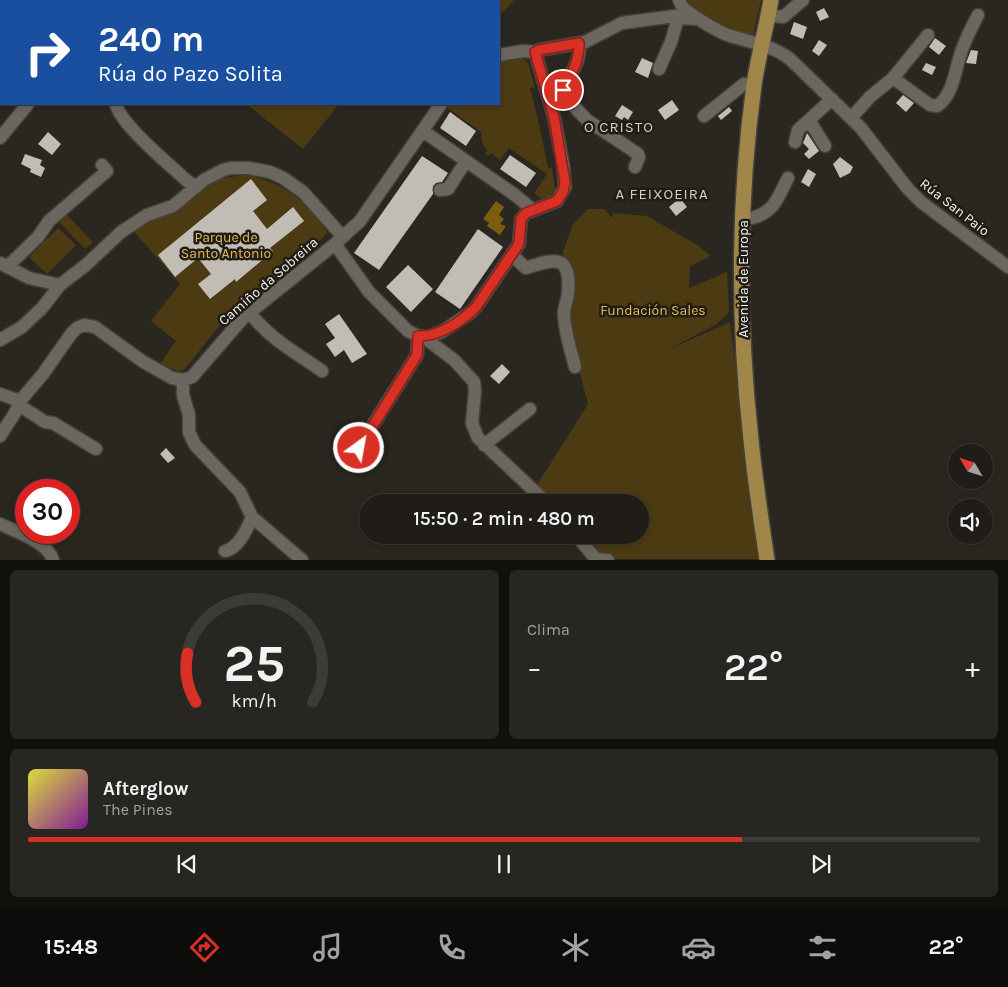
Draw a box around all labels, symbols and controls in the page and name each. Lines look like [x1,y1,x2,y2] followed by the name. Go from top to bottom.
[98,19,204,60] text: 240 m
[15,20,80,85] icon: right
[98,61,283,87] text: Rúa do Pazo Solita
[542,69,584,111] pin
[549,76,577,104] icon: arrive
[584,118,654,136] district label: O CRISTO
[917,175,993,240] street label: Rúa San Paio
[615,185,709,203] district label: A FEIXOEIRA
[735,220,752,338] street label: Avenida de Europa
[181,229,271,262] park label: Parque de Santo Antonio
[215,234,321,329] street label: Camiño da Sobreira
[600,302,706,319] park label: Fundación Sales
[332,421,384,473] position arrow
[948,444,992,489] north arrow
[948,444,993,544] map controls
[15,479,80,544] speed limit sign: 30
[948,499,993,544] button: sound
[413,508,595,530] text: 15:50 · 2 min · 480 m
[527,620,570,639] text: Clima
[224,633,285,694] text: 25
[724,645,783,690] text: 22°
[527,651,542,684] text: −
[965,651,980,684] text: +
[232,691,277,712] text: km/h
[103,778,189,800] text: Afterglow
[103,800,173,819] text: The Pines
[173,850,201,878] icon: previous
[490,850,518,878] icon: pause
[807,850,835,878] icon: next
[187,930,222,965] icon: directions
[310,930,345,965] icon: music
[434,930,469,965] icon: phone
[558,930,593,965] icon: climate
[681,930,716,965] icon: car
[805,930,840,965] icon: filters
[44,934,98,960] text: 15:48
[928,934,964,960] text: 22°

